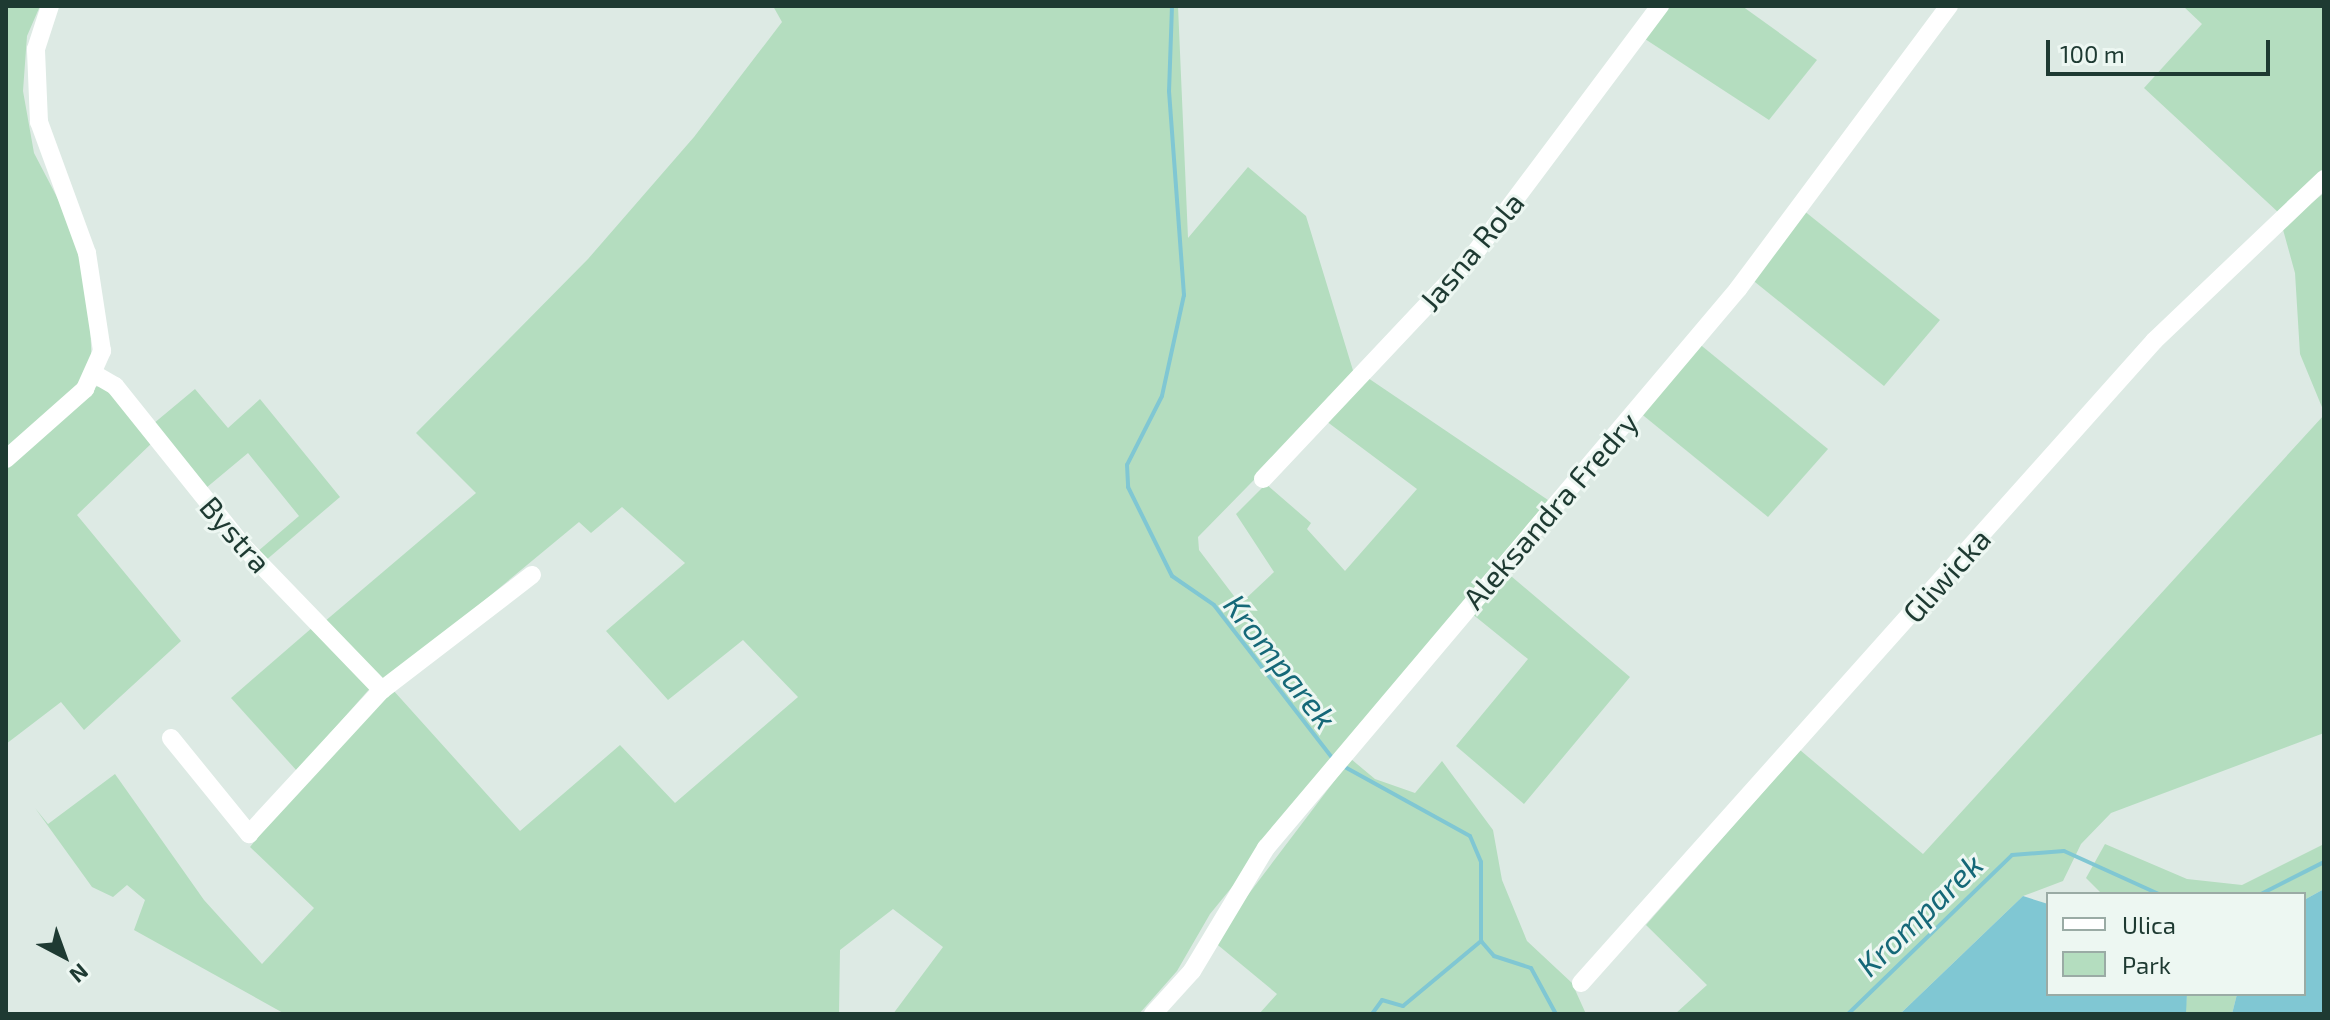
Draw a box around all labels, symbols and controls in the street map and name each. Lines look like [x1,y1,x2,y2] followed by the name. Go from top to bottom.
[2050,24,2274,74] scale bar
[2060,39,2125,68] text: 100 m
[1411,185,1531,317] street label: Jasna Rola
[1455,404,1645,616] street label: Aleksandra Fredry
[193,488,279,580] street label: Bystra
[1895,521,1997,629] street label: Gliwicka
[1216,586,1346,736] water label: Kromparek
[1848,844,1990,984] water label: Kromparek
[2046,892,2306,996] legend
[2122,910,2176,939] text: Ulica
[24,916,104,996] north arrow
[2122,950,2171,979] text: Park
[65,959,94,989] text: N

